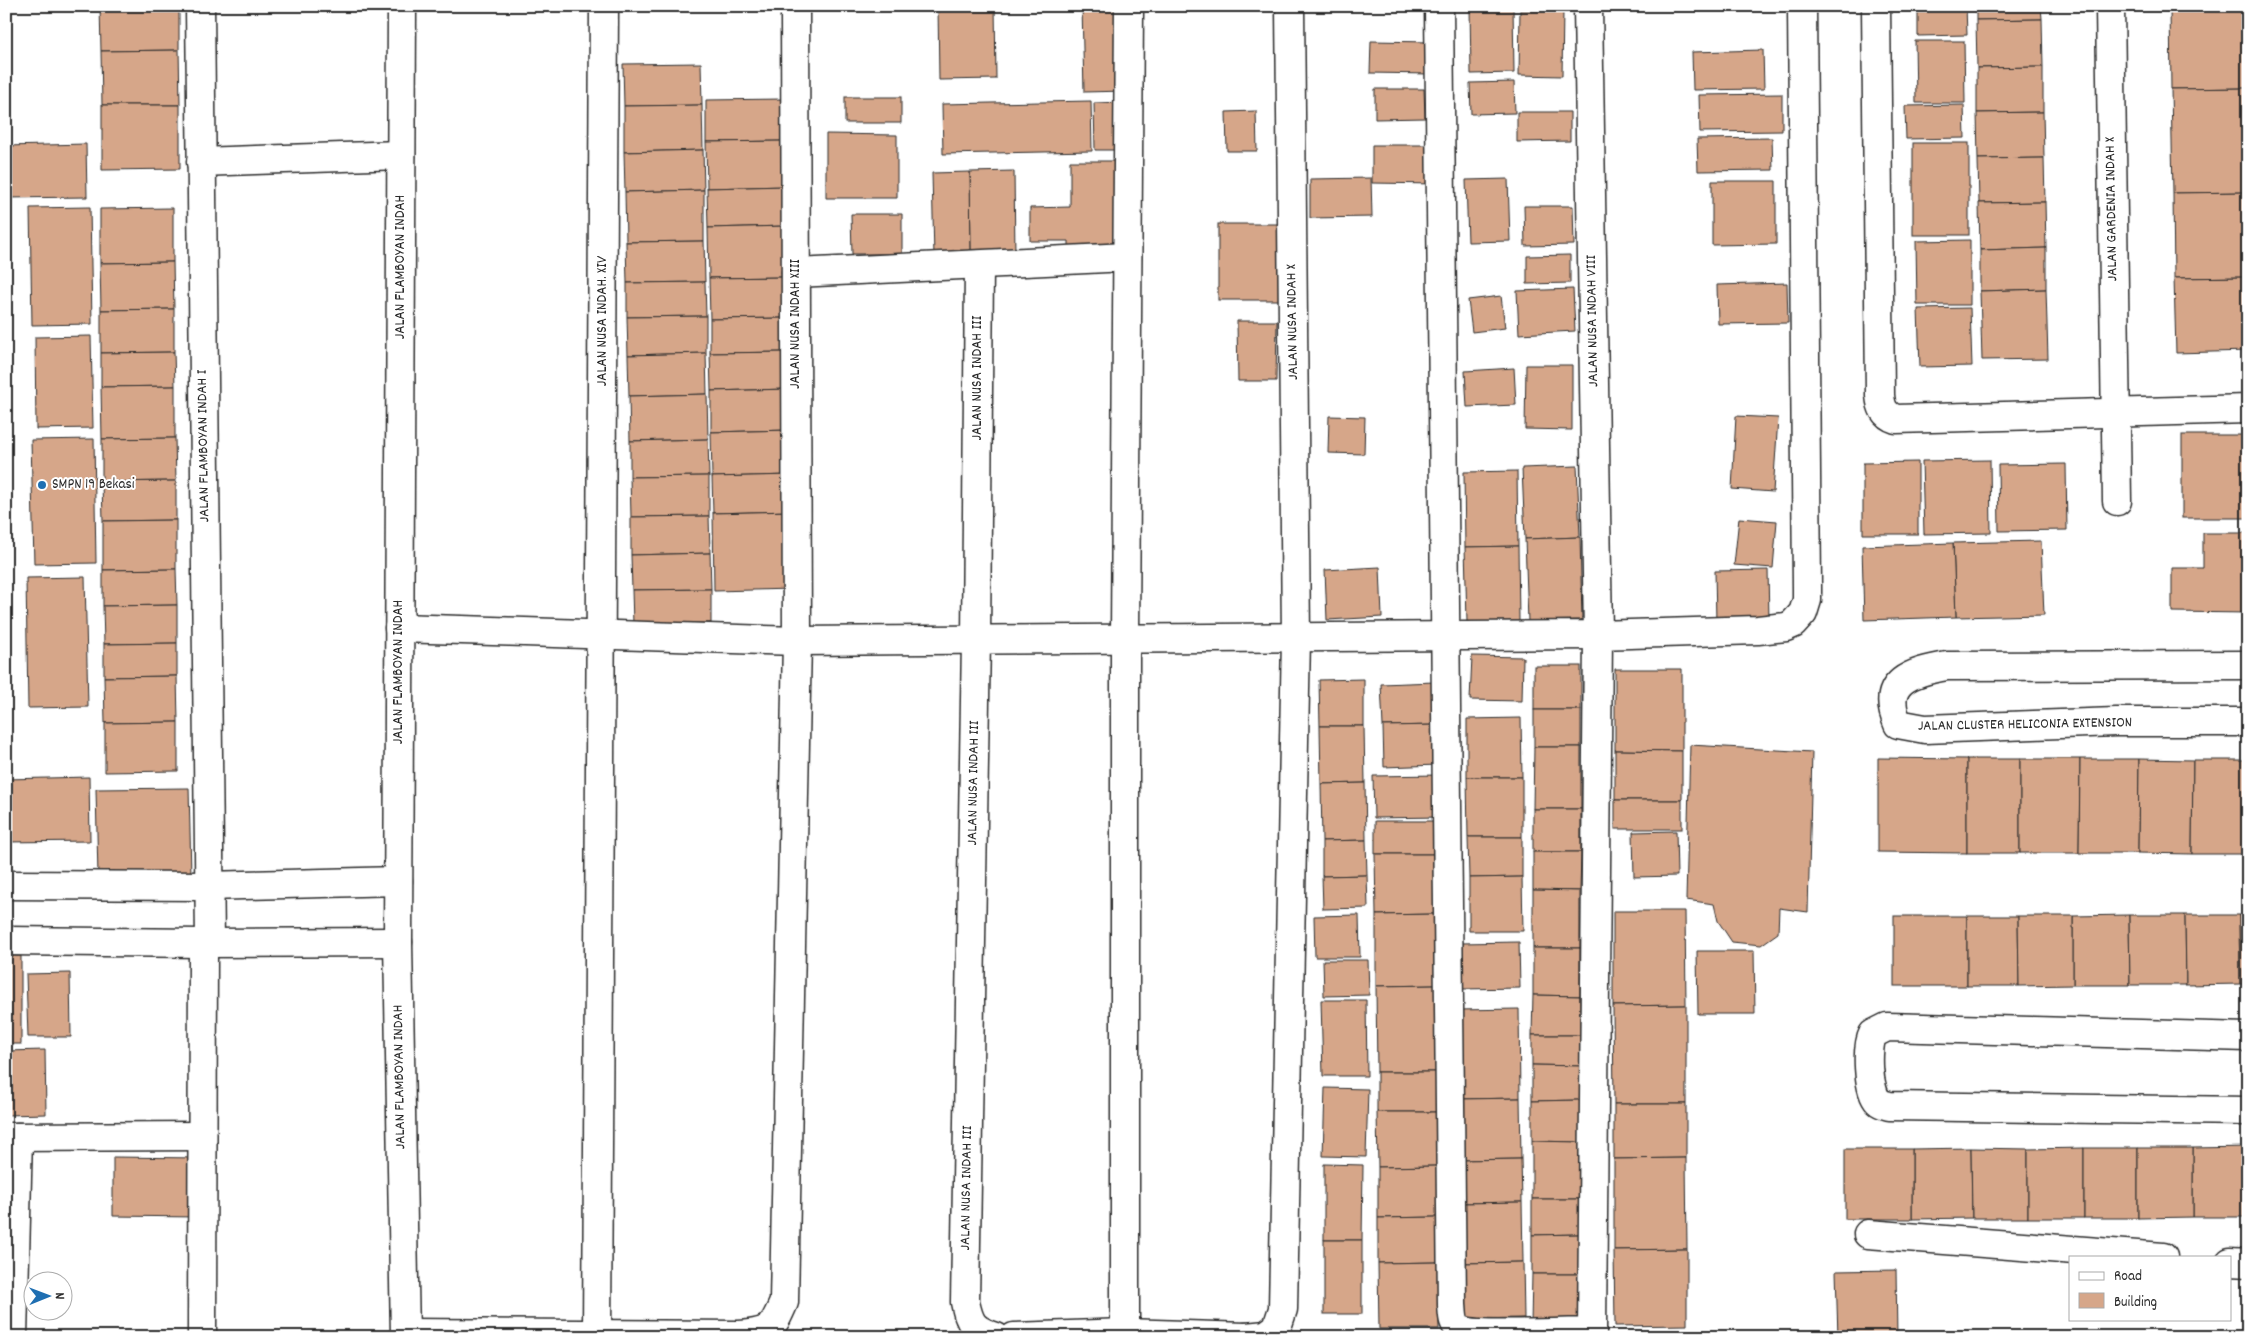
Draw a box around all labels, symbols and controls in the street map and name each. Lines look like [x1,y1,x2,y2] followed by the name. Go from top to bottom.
[2100,137,2124,281] street label: JALAN GARDENIA INDAH X
[390,195,412,339] street label: JALAN FLAMBOYAN INDAH
[1581,254,1605,387] street label: JALAN NUSA INDAH VIII
[592,255,614,386] street label: JALAN NUSA INDAH. XIV
[785,259,807,389] street label: JALAN NUSA INDAH XIII
[1281,264,1305,380] street label: JALAN NUSA INDAH X
[967,315,989,440] street label: JALAN NUSA INDAH III
[192,369,216,523] street label: JALAN FLAMBOYAN INDAH I
[52,474,135,496] place label: SMPN 19 Bekasi
[36,479,48,491] marker: SMPN 19 Bekasi
[388,600,410,744] street label: JALAN FLAMBOYAN INDAH
[1918,712,2132,738] street label: JALAN CLUSTER HELICONIA EXTENSION
[962,720,986,846] street label: JALAN NUSA INDAH III
[388,1005,412,1149] street label: JALAN FLAMBOYAN INDAH
[955,1125,979,1251] street label: JALAN NUSA INDAH III
[2069,1256,2232,1320] legend
[2114,1266,2142,1288] text: Road
[22,1270,72,1320] north arrow
[49,1292,69,1300] text: N
[2114,1292,2157,1314] text: Building

